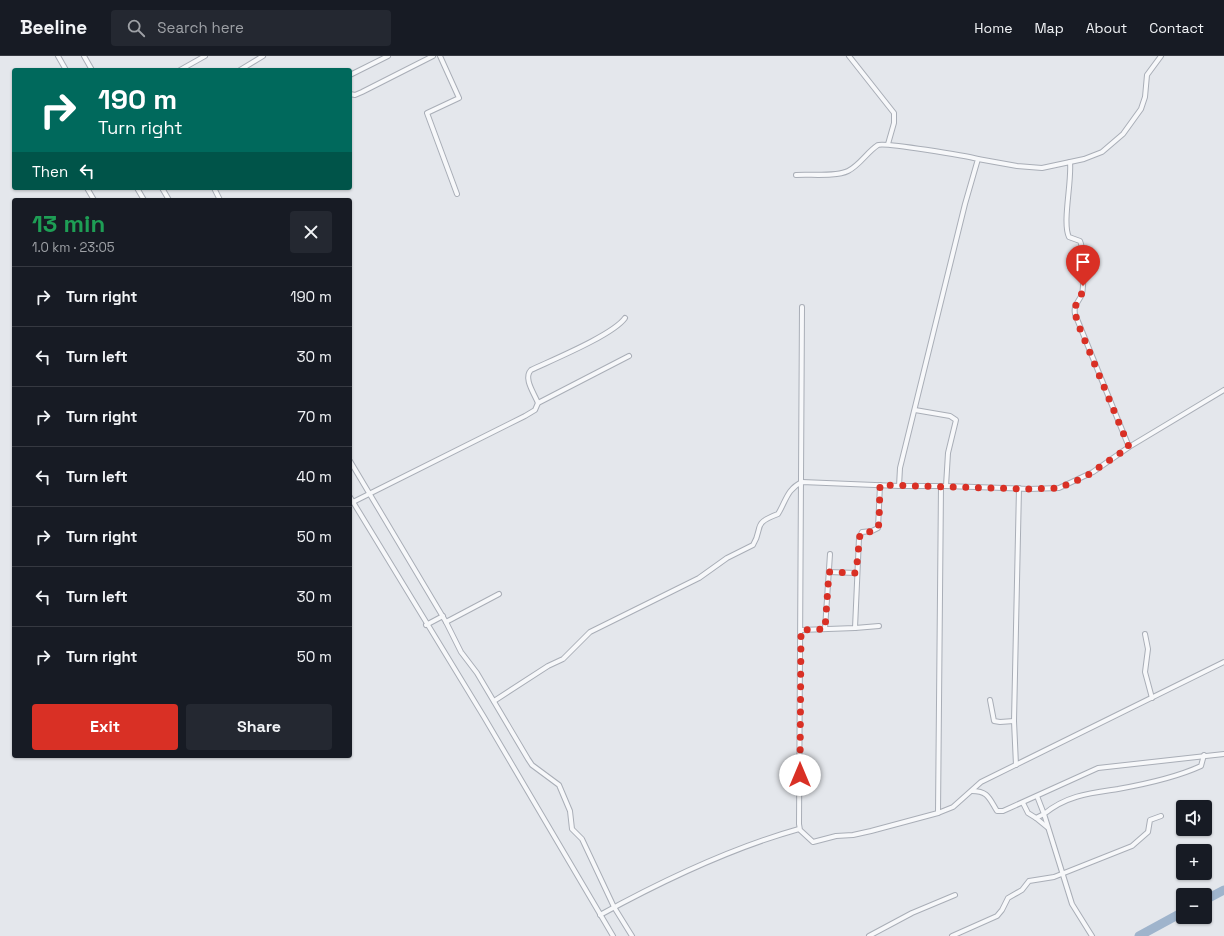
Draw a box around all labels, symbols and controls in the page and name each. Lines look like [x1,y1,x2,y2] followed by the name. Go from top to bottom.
[111,10,391,46] search box
[20,15,87,40] text: Beeline
[125,17,147,39] icon: search
[157,18,244,37] text: Search here
[974,19,1012,37] text: Home
[1034,19,1064,37] text: Map
[1086,19,1127,37] text: About
[1149,19,1204,37] text: Contact
[98,81,177,117] text: 190 m
[32,84,84,136] icon: right
[98,116,182,139] text: Turn right
[76,160,98,182] icon: left
[32,162,68,181] text: Then
[32,208,105,239] text: 13 min
[290,211,332,253] button: close
[32,239,115,256] text: 1.0 km · 23:05
[1066,245,1100,286] pin
[1072,251,1094,273] icon: arrive
[32,286,54,308] icon: right
[66,287,137,306] text: Turn right
[290,287,332,306] text: 190 m
[32,346,54,368] icon: left
[66,347,128,366] text: Turn left
[297,347,332,366] text: 30 m
[32,406,54,428] icon: right
[66,407,137,426] text: Turn right
[297,407,332,426] text: 70 m
[32,466,54,488] icon: left
[66,467,128,486] text: Turn left
[296,467,332,486] text: 40 m
[32,526,54,548] icon: right
[66,527,137,546] text: Turn right
[297,527,332,546] text: 50 m
[32,586,54,608] icon: left
[66,587,128,606] text: Turn left
[297,587,332,606] text: 30 m
[32,646,54,668] icon: right
[66,647,137,666] text: Turn right
[297,647,332,666] text: 50 m
[32,704,178,750] button: Exit
[186,704,332,750] button: Share
[779,754,821,796] position arrow
[1176,800,1212,924] map controls
[1176,800,1212,836] button: sound
[1176,844,1212,880] button: +
[1176,888,1212,924] button: −

